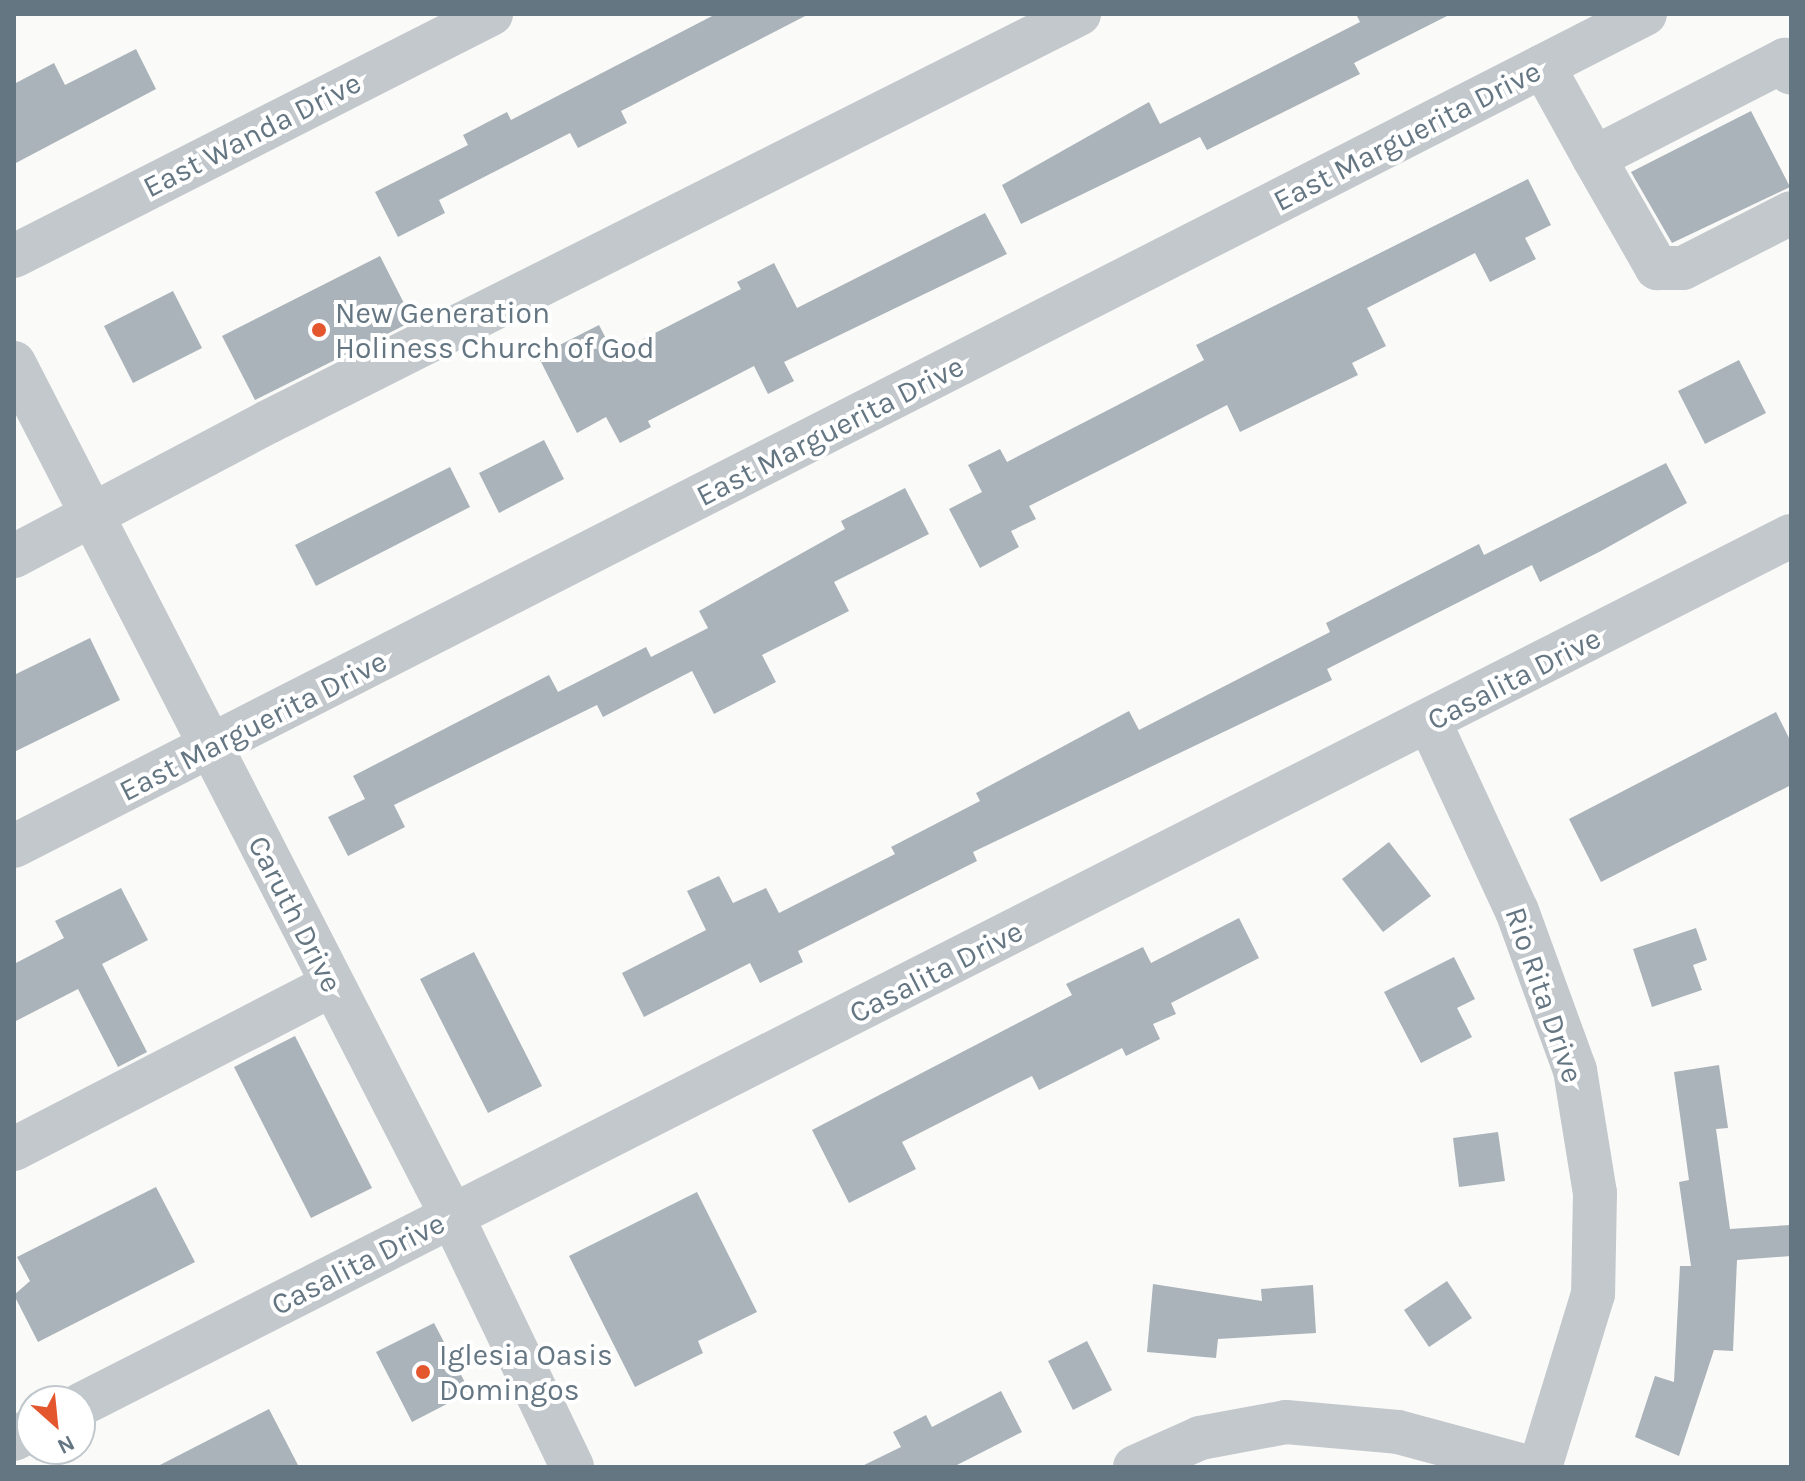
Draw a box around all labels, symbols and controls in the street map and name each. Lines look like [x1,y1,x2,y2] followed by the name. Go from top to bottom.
[1267,53,1547,219] street label: East Marguerita Drive
[137,65,367,205] street label: East Wanda Drive
[335,295,654,366] place label: New Generation Holiness Church of God
[310,321,328,339] marker: New Generation Holiness Church of God
[690,348,970,514] street label: East Marguerita Drive
[1421,620,1607,738] street label: Casalita Drive
[113,643,393,809] street label: East Marguerita Drive
[240,830,350,998] street label: Caruth Drive
[1497,903,1591,1087] street label: Rio Rita Drive
[843,913,1029,1031] street label: Casalita Drive
[265,1205,451,1323] street label: Casalita Drive
[439,1337,613,1408] place label: Iglesia Oasis Domingos
[414,1363,432,1381] marker: Iglesia Oasis Domingos
[16,1385,96,1465] north arrow
[53,1429,79,1460] text: N

